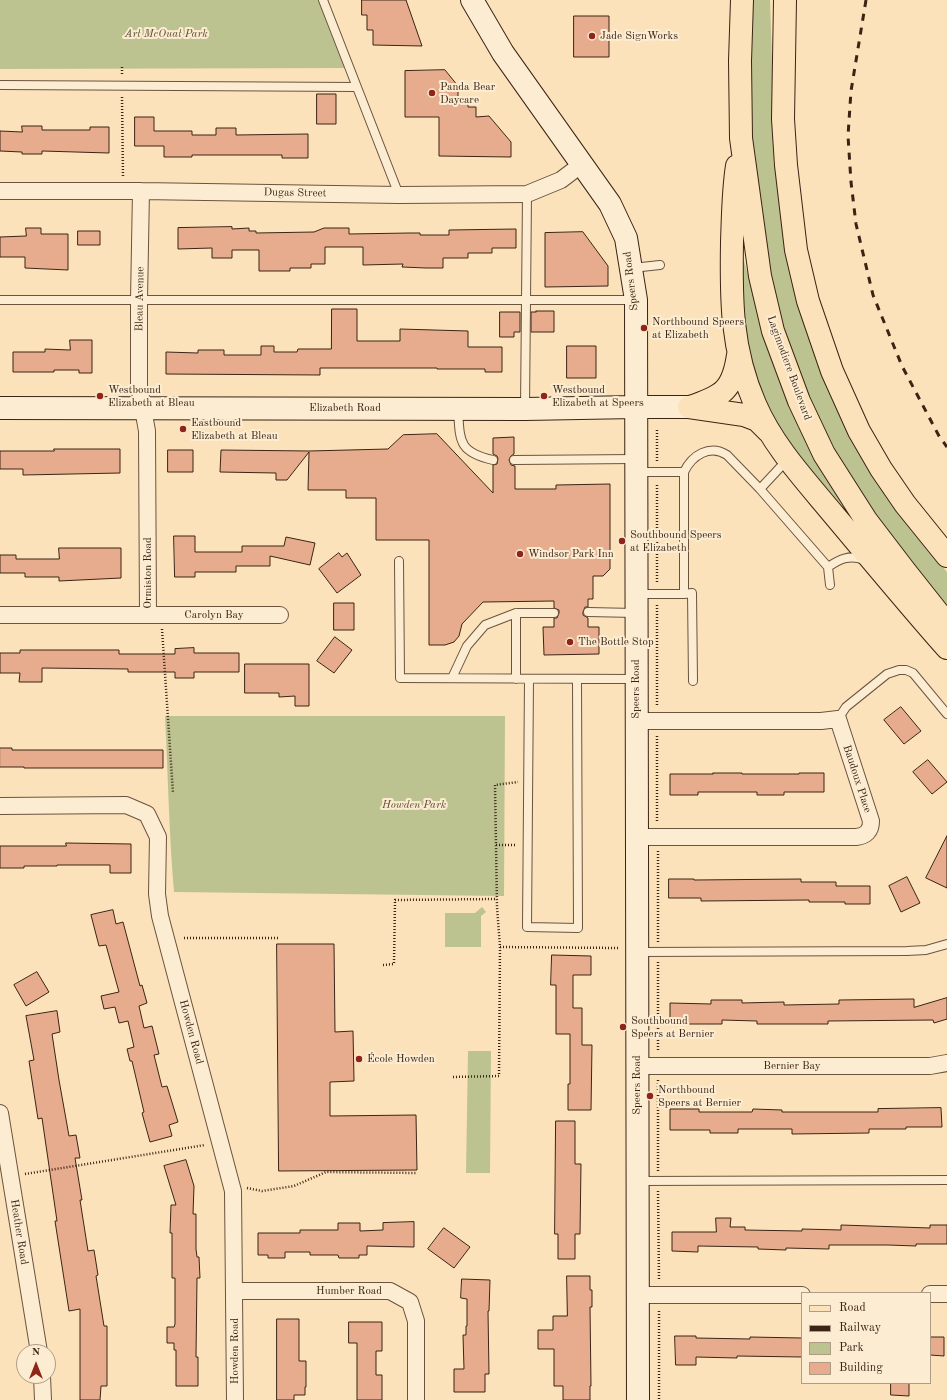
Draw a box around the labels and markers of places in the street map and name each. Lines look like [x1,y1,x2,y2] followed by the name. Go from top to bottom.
[600,29,678,43] place label: Jade SignWorks
[587,31,597,41] marker: Jade SignWorks
[440,80,495,106] place label: Panda Bear Daycare
[427,88,437,98] marker: Panda Bear Daycare
[652,315,744,341] place label: Northbound Speers at Elizabeth
[639,323,649,333] marker: Northbound Speers at Elizabeth
[108,383,195,409] place label: Westbound Elizabeth at Bleau
[552,383,644,409] place label: Westbound Elizabeth at Speers
[95,391,105,401] marker: Westbound Elizabeth at Bleau
[539,391,549,401] marker: Westbound Elizabeth at Speers
[191,416,278,442] place label: Eastbound Elizabeth at Bleau
[178,424,188,434] marker: Eastbound Elizabeth at Bleau
[630,528,722,554] place label: Southbound Speers at Elizabeth
[617,536,627,546] marker: Southbound Speers at Elizabeth
[528,547,614,561] place label: Windsor Park Inn
[515,549,525,559] marker: Windsor Park Inn
[578,635,654,649] place label: The Bottle Stop
[565,637,575,647] marker: The Bottle Stop
[631,1014,714,1040] place label: Southbound Speers at Bernier
[618,1022,628,1032] marker: Southbound Speers at Bernier
[367,1052,435,1066] place label: École Howden
[354,1054,364,1064] marker: École Howden
[658,1083,741,1109] place label: Northbound Speers at Bernier
[645,1091,655,1101] marker: Northbound Speers at Bernier

